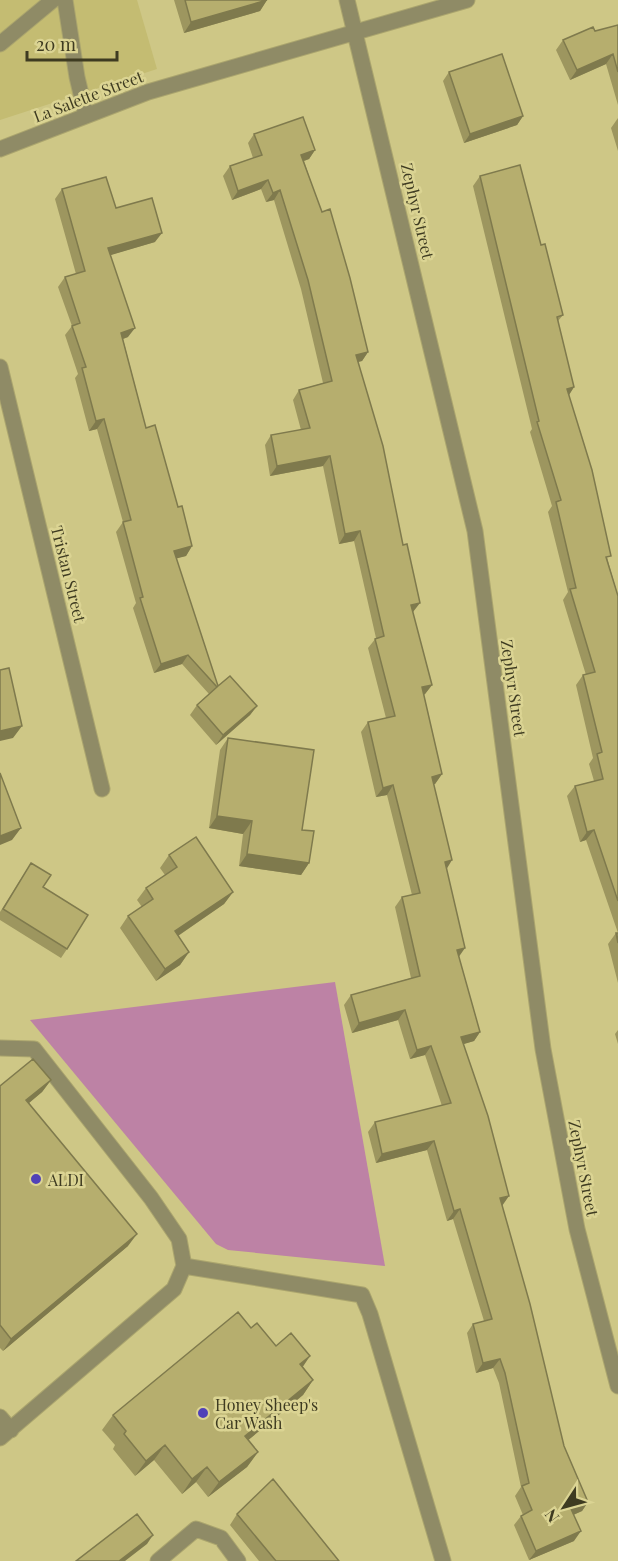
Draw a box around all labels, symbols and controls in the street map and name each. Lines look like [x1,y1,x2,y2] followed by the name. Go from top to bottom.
[27,24,117,62] scale bar
[36,32,76,56] text: 20 m
[30,65,146,127] street label: La Salette Street
[397,161,439,261] street label: Zephyr Street
[47,523,91,625] street label: Tristan Street
[497,638,531,738] street label: Zephyr Street
[564,1118,604,1218] street label: Zephyr Street
[47,1169,84,1190] place label: ALDI
[29,1172,43,1186] marker: ALDI
[215,1394,318,1433] place label: Honey Sheep's Car Wash
[196,1406,210,1420] marker: Honey Sheep's Car Wash
[534,1477,594,1537] north arrow
[539,1505,563,1527] text: N

